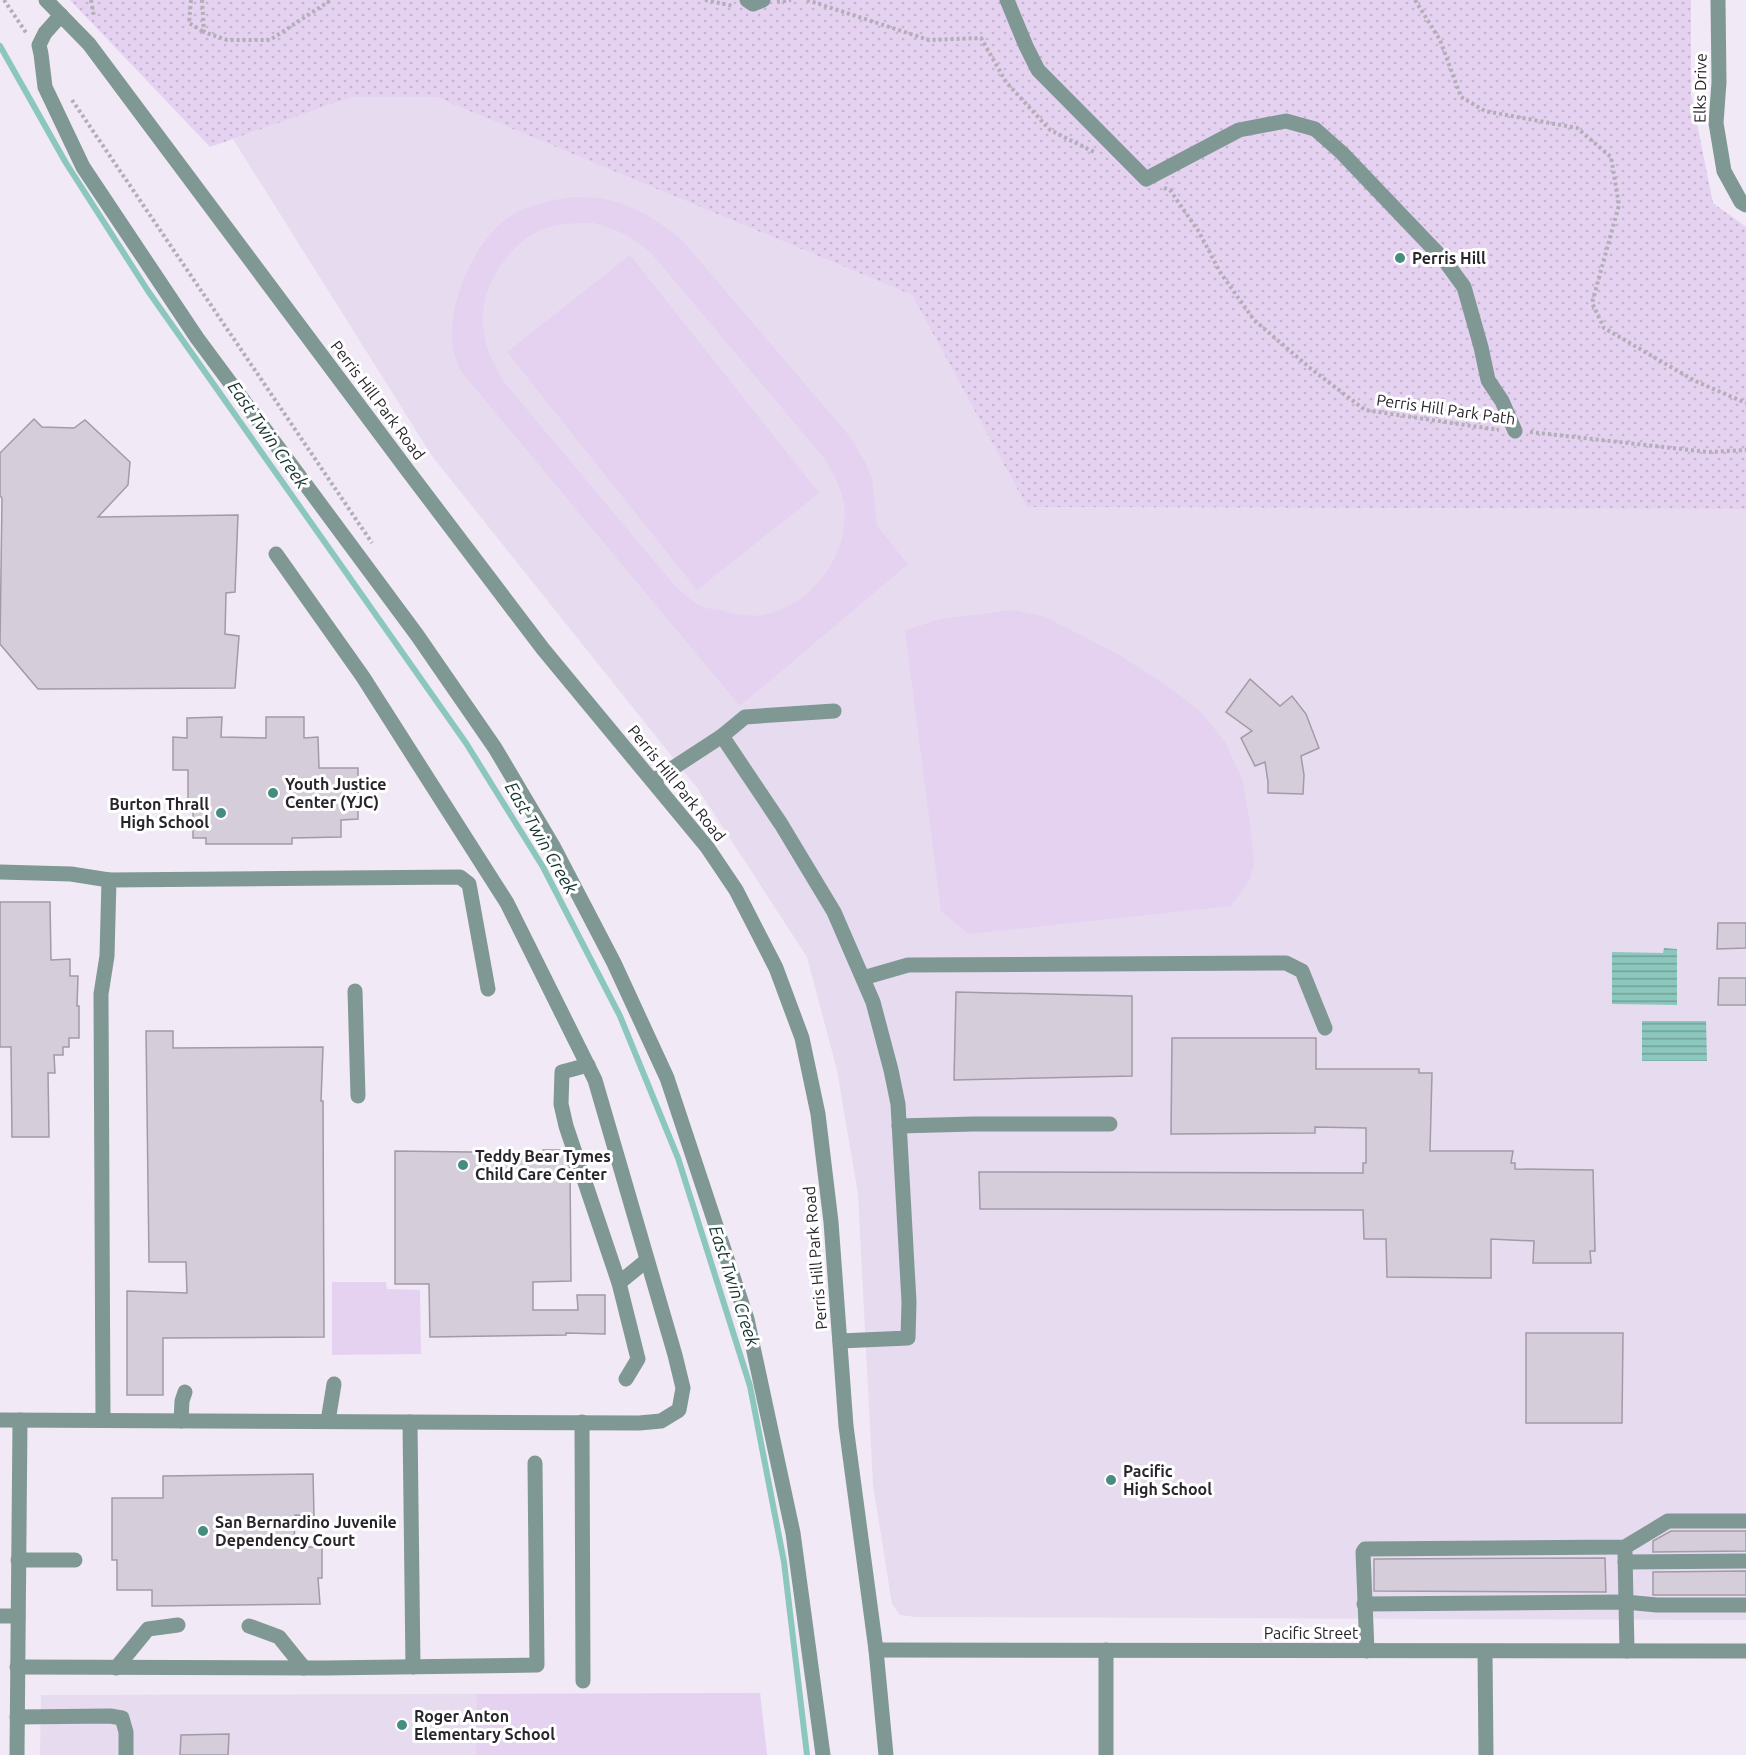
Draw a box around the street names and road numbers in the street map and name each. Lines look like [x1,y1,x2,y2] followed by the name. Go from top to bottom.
[1690,53,1710,123] street label: Elks Drive
[327,337,429,463] street label: Perris Hill Park Road
[1375,390,1517,428] street label: Perris Hill Park Path
[625,721,729,845] street label: Perris Hill Park Road
[800,1185,830,1331] street label: Perris Hill Park Road
[1264,1624,1359,1642] street label: Pacific Street

